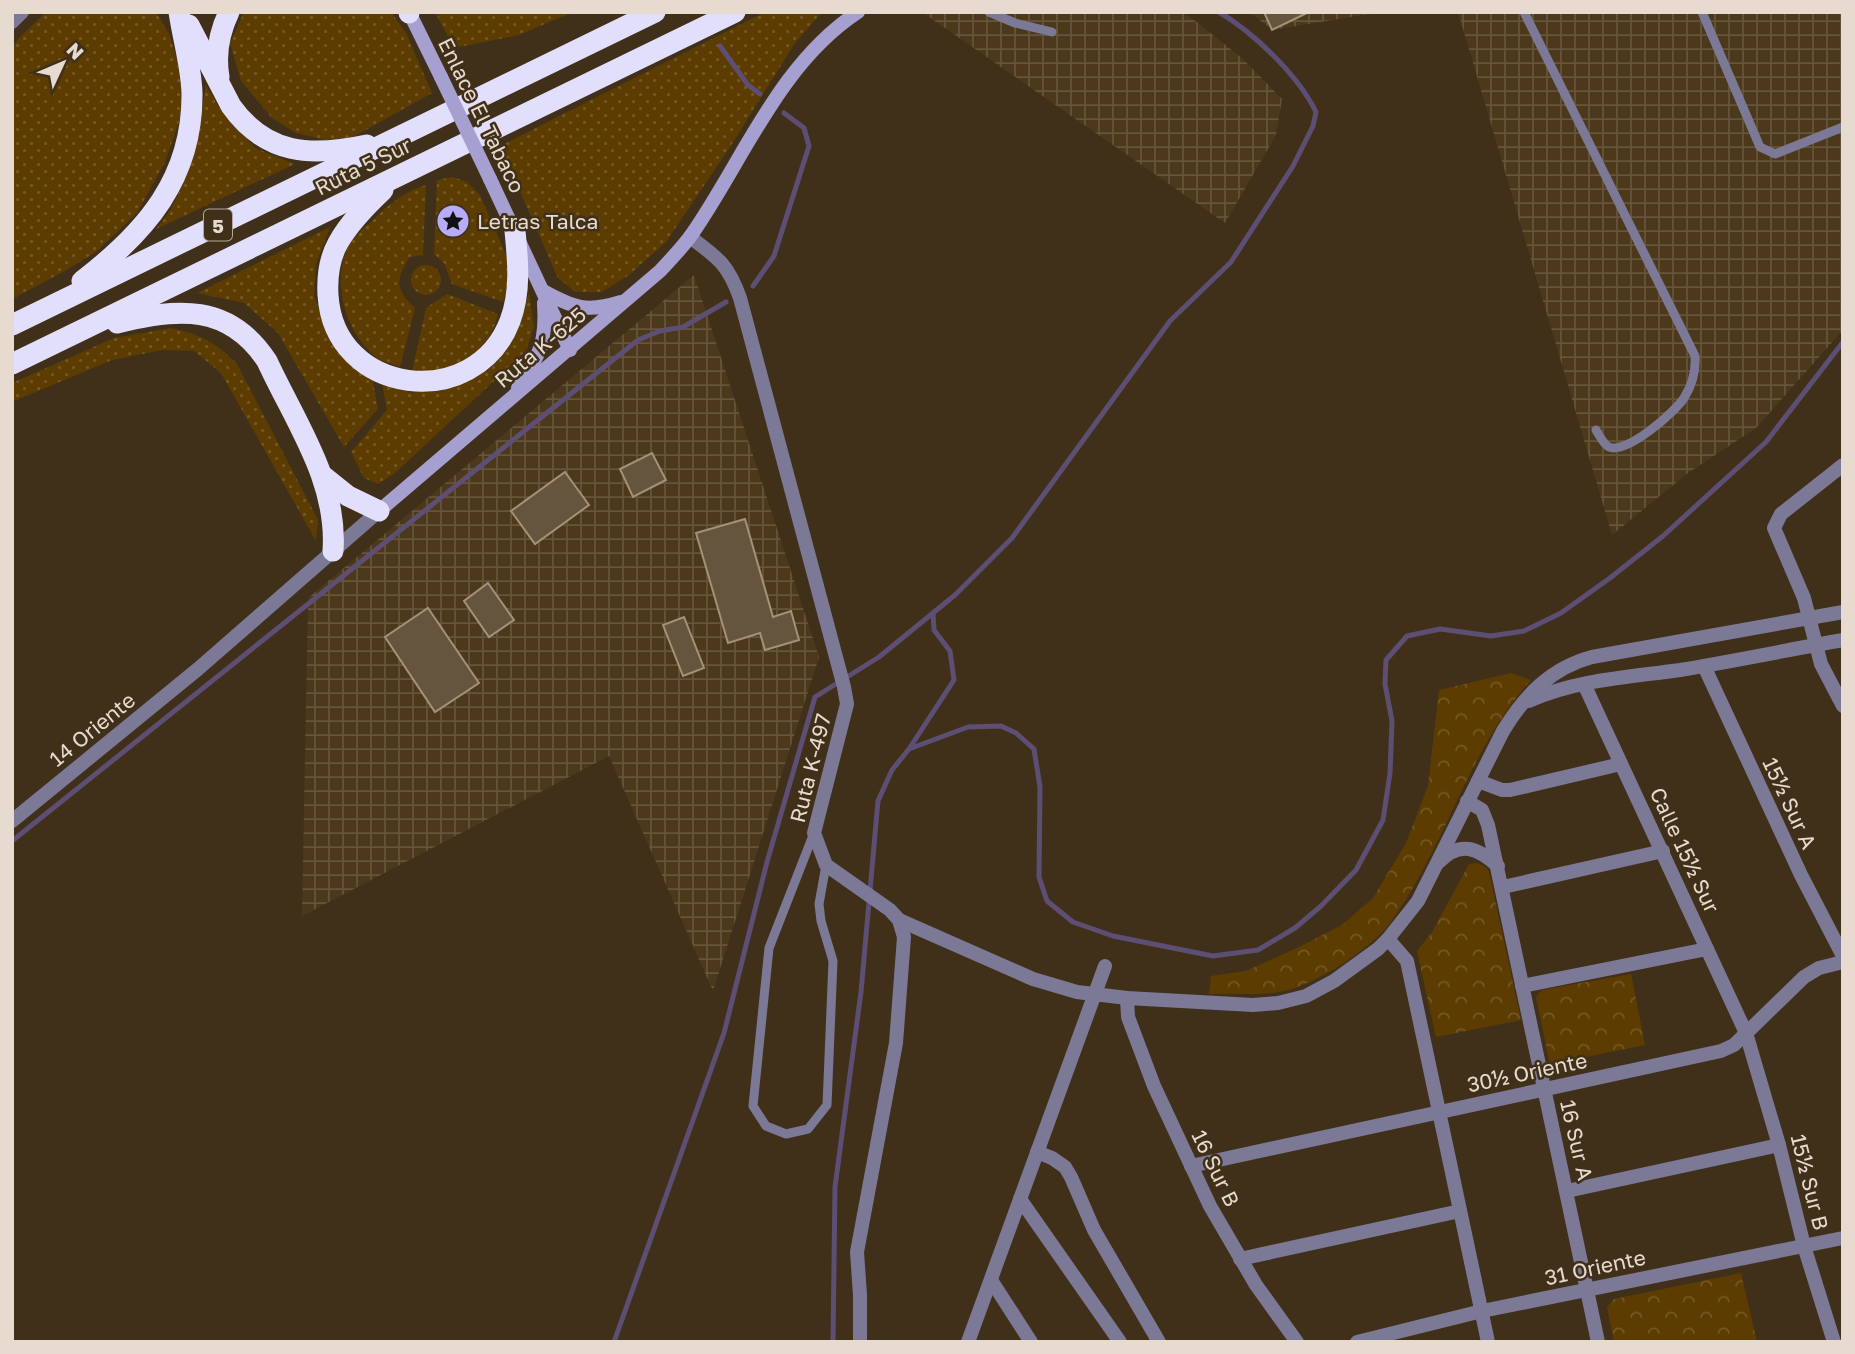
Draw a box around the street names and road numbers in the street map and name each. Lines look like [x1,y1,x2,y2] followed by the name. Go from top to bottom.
[433,33,531,197] street label: Enlace El Tabaco
[311,132,415,200] street label: Ruta 5 Sur
[204,210,232,241] road number: 5
[489,301,591,393] street label: Ruta K-625
[44,686,140,772] street label: 14 Oriente
[784,711,836,825] street label: Ruta K-497
[1758,753,1822,853] street label: 15½ Sur A
[1645,783,1725,917] street label: Calle 15½ Sur
[1465,1047,1589,1097] street label: 30½ Oriente
[1555,1097,1599,1183] street label: 16 Sur A
[1186,1126,1246,1210] street label: 16 Sur B
[1786,1131,1834,1233] street label: 15½ Sur B
[1542,1244,1648,1290] street label: 31 Oriente

